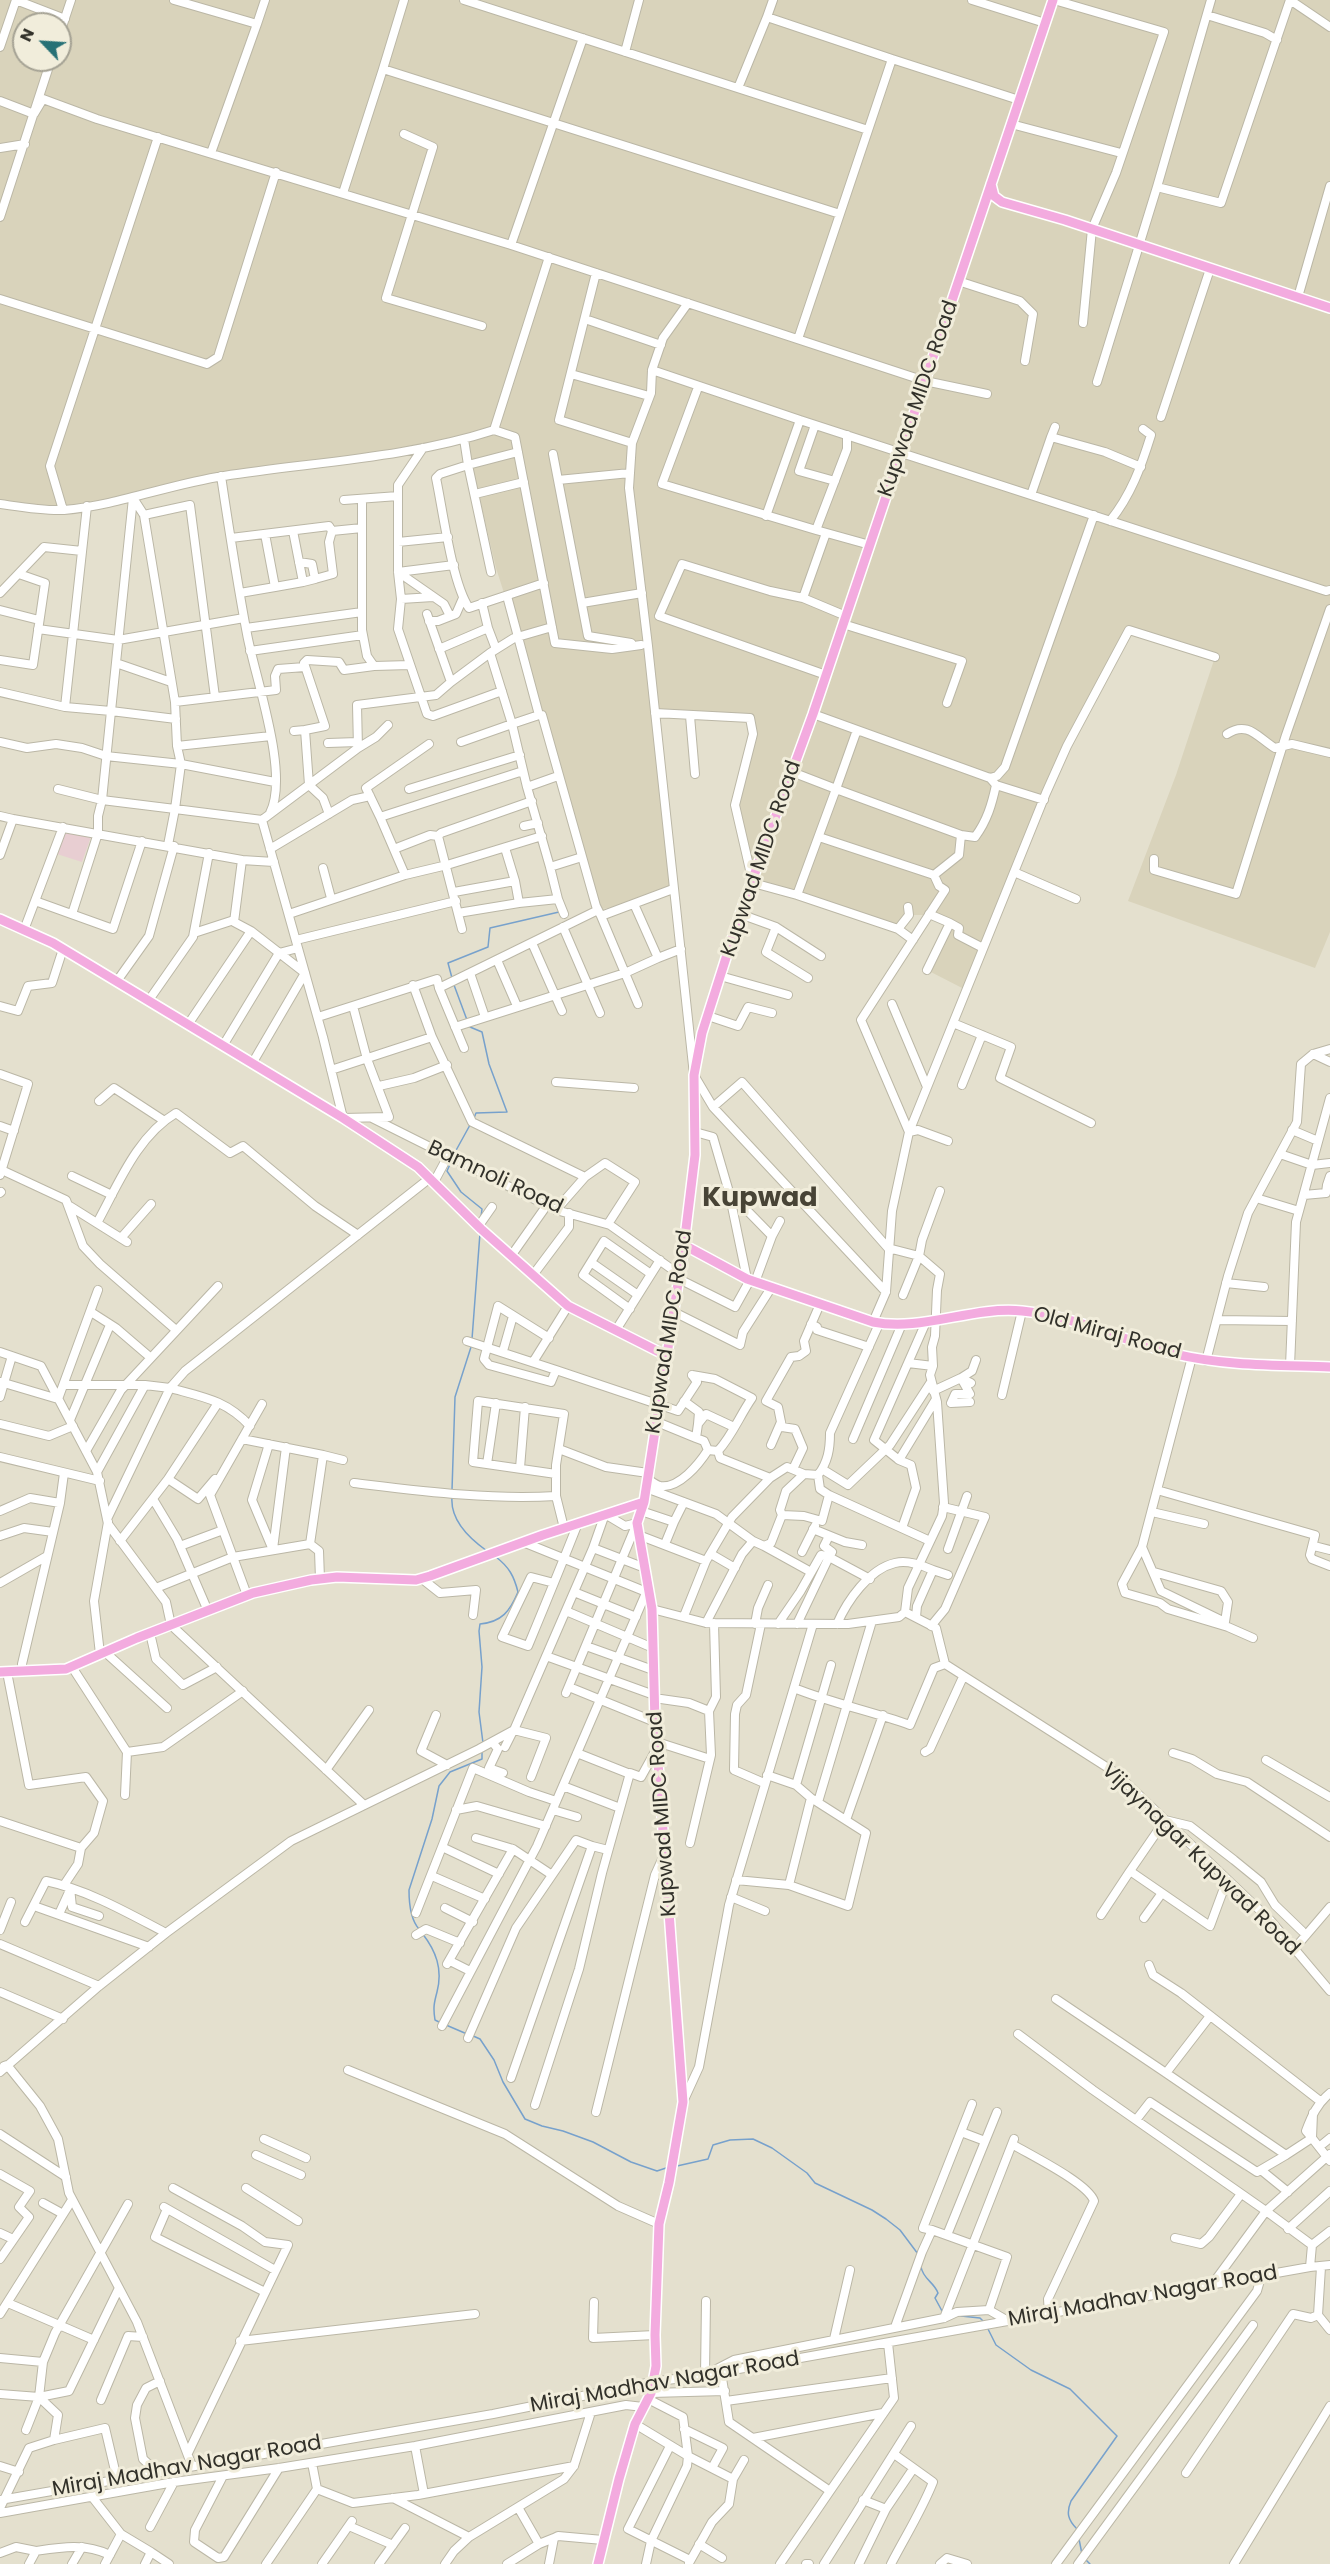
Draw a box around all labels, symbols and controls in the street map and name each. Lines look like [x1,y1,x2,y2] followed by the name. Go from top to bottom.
[12,12,72,72] north arrow
[14,25,40,45] text: N
[874,298,964,500] street label: Kupwad MIDC Road
[717,758,807,960] street label: Kupwad MIDC Road
[423,1136,567,1220] street label: Bamnoli Road
[702,1183,818,1215] district label: Kupwad
[641,1228,699,1436] street label: Kupwad MIDC Road
[1030,1302,1184,1366] street label: Old Miraj Road
[643,1710,683,1918] street label: Kupwad MIDC Road
[1096,1759,1304,1961] street label: Vijaynagar Kupwad Road
[1006,2261,1280,2333] street label: Miraj Madhav Nagar Road
[528,2347,802,2419] street label: Miraj Madhav Nagar Road
[50,2431,324,2503] street label: Miraj Madhav Nagar Road

